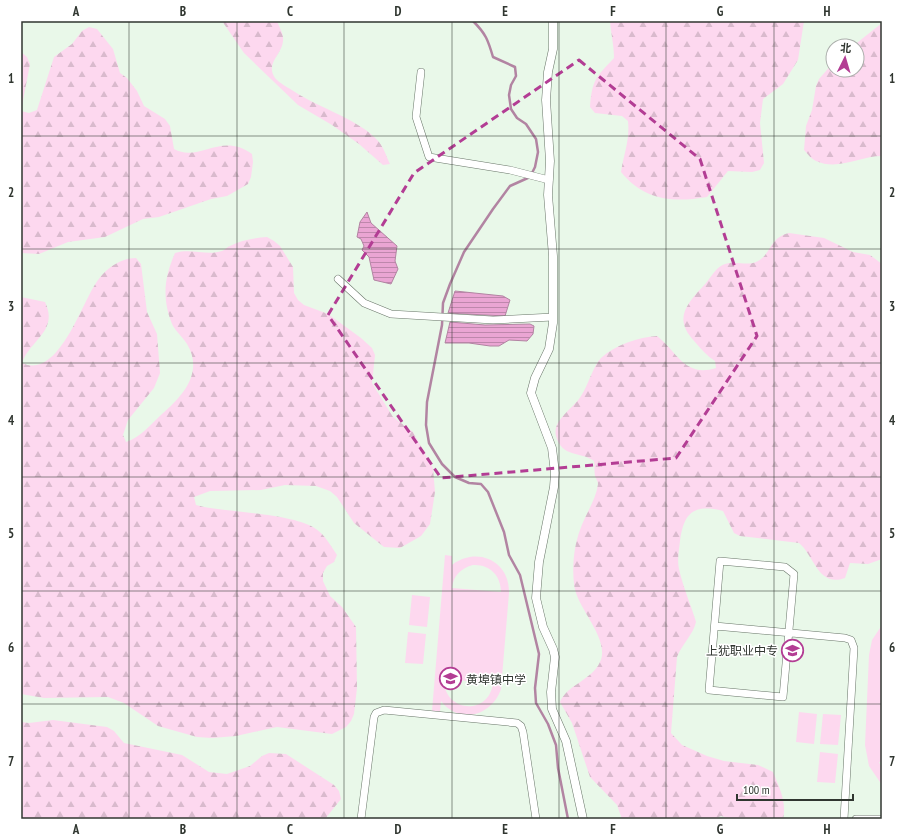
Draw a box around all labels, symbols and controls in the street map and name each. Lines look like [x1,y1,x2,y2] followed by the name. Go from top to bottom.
[72,3,80,20] text: A
[180,3,186,20] text: B
[287,3,293,20] text: C
[395,3,402,20] text: D
[502,3,508,20] text: E
[610,3,616,20] text: F
[717,3,724,20] text: G
[824,3,831,20] text: H
[825,38,865,78] north arrow
[840,41,852,55] text: 北
[8,70,14,87] text: 1
[889,70,895,87] text: 1
[8,184,14,201] text: 2
[889,184,895,201] text: 2
[8,298,14,315] text: 3
[889,298,895,315] text: 3
[8,412,15,429] text: 4
[889,412,896,429] text: 4
[8,525,14,542] text: 5
[889,525,895,542] text: 5
[780,637,806,663] school or university icon: 上犹职业中专
[8,639,14,656] text: 6
[889,639,895,656] text: 6
[706,643,778,658] place label: 上犹职业中专
[437,666,463,692] school or university icon: 黄埠镇中学
[466,672,526,687] place label: 黄埠镇中学
[8,753,14,770] text: 7
[889,753,895,770] text: 7
[737,776,853,802] scale bar
[743,782,770,797] text: 100 m
[72,821,80,838] text: A
[180,821,186,838] text: B
[287,821,293,838] text: C
[395,821,402,838] text: D
[502,821,508,838] text: E
[610,821,616,838] text: F
[717,821,724,838] text: G
[824,821,831,838] text: H

